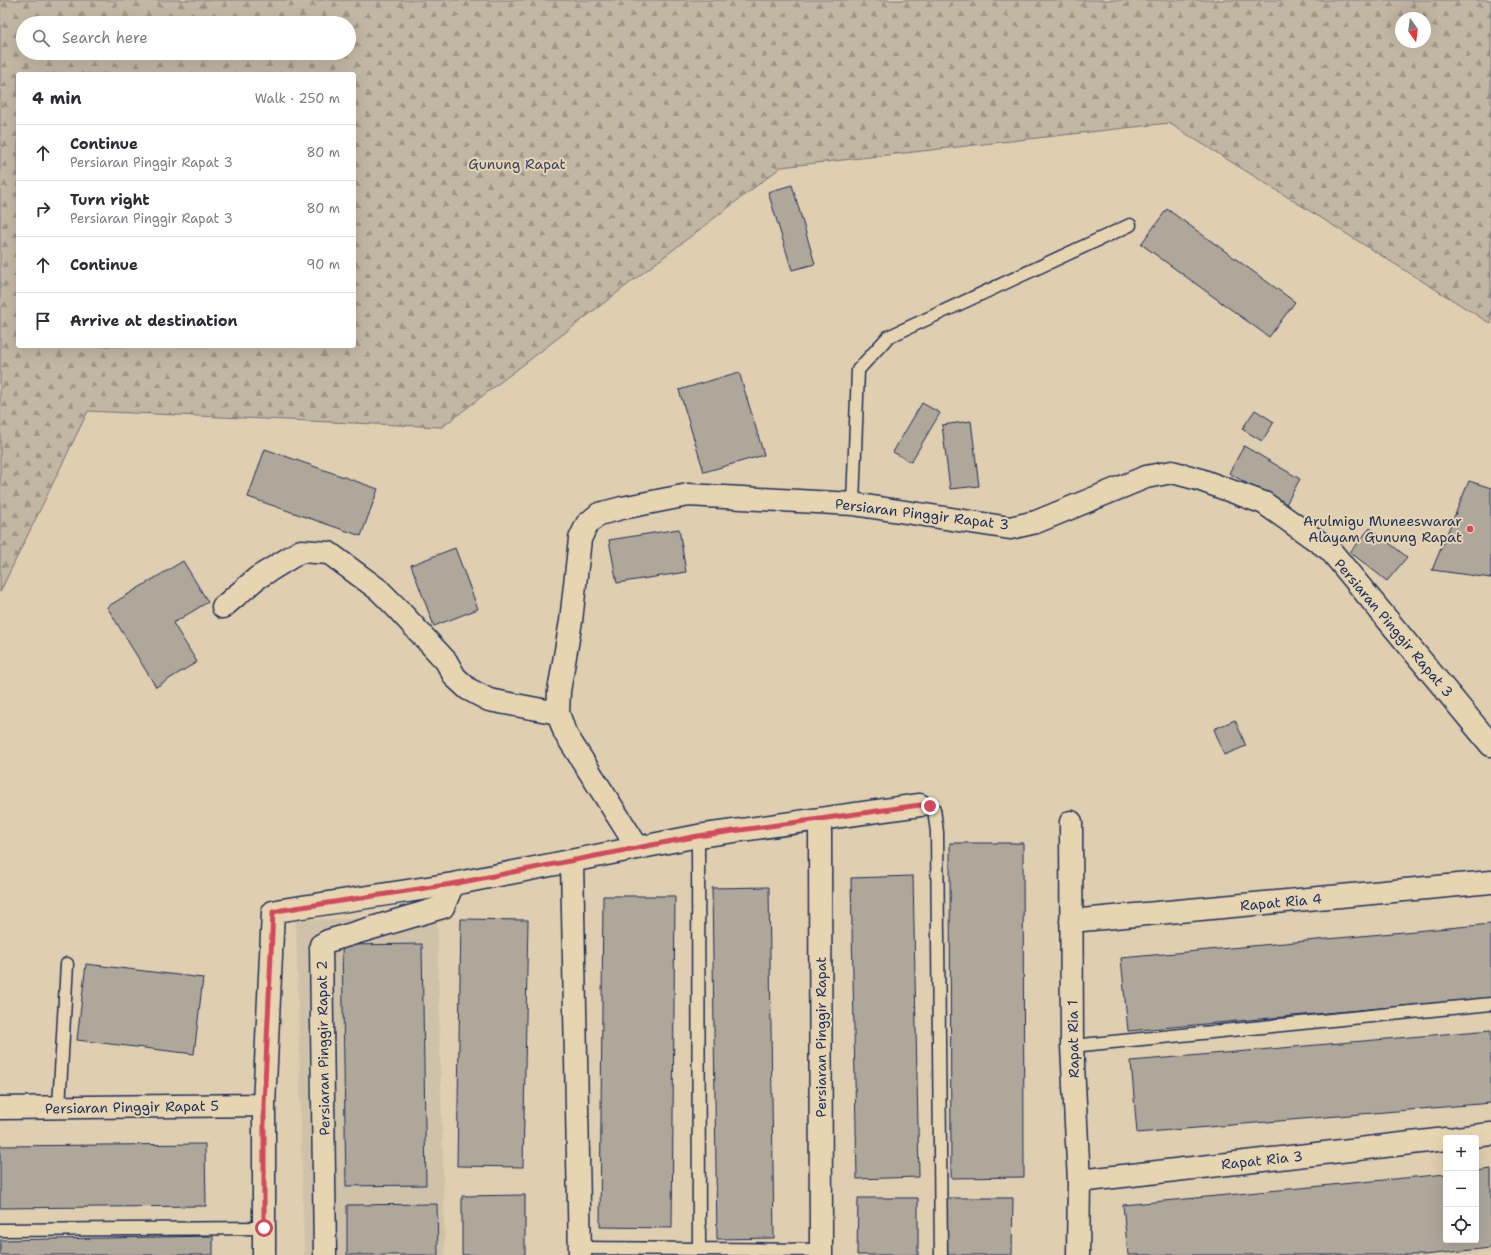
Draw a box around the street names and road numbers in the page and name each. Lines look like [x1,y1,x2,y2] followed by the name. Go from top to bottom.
[834,494,1010,534] street label: Persiaran Pinggir Rapat 3
[1331,555,1457,701] street label: Persiaran Pinggir Rapat 3
[1239,889,1323,915] street label: Rapat Ria 4
[812,957,830,1117] street label: Persiaran Pinggir Rapat
[312,960,334,1136] street label: Persiaran Pinggir Rapat 2
[1063,1000,1083,1078] street label: Rapat Ria 1
[45,1096,219,1118] street label: Persiaran Pinggir Rapat 5
[1220,1147,1304,1173] street label: Rapat Ria 3

